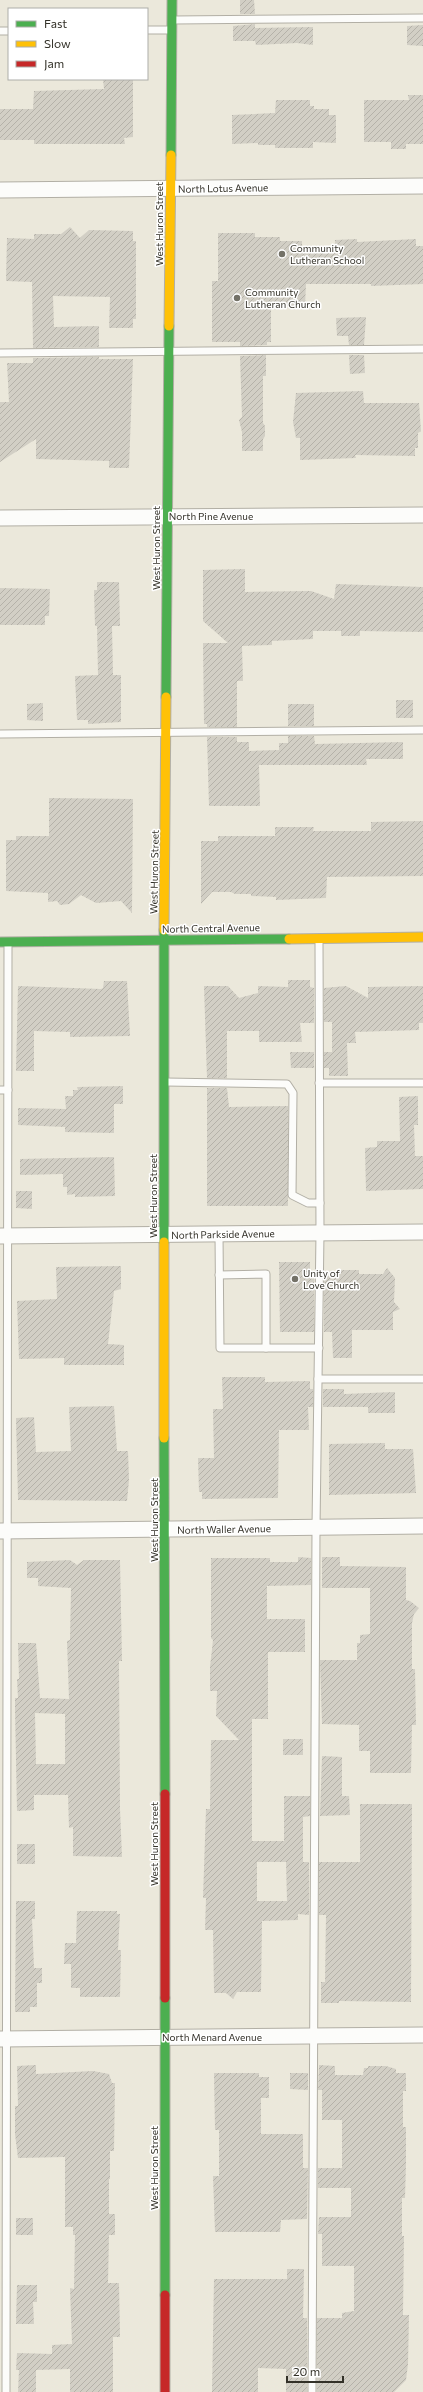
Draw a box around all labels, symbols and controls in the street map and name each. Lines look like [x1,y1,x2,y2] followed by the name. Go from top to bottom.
[8,8,148,80] legend
[44,16,67,30] text: Fast
[44,36,71,50] text: Slow
[44,56,64,71] text: Jam
[178,181,268,195] street label: North Lotus Avenue
[153,182,165,266] street label: West Huron Street
[290,242,364,266] place label: Community Lutheran School
[277,249,287,259] marker: Community Lutheran School
[245,286,321,310] place label: Community Lutheran Church
[232,293,242,303] marker: Community Lutheran Church
[150,506,162,590] street label: West Huron Street
[169,510,253,522] street label: North Pine Avenue
[147,830,161,914] street label: West Huron Street
[162,921,260,935] street label: North Central Avenue
[147,1154,159,1238] street label: West Huron Street
[171,1227,275,1241] street label: North Parkside Avenue
[303,1267,359,1291] place label: Unity of Love Church
[290,1274,300,1284] marker: Unity of Love Church
[148,1478,160,1562] street label: West Huron Street
[177,1522,271,1536] street label: North Waller Avenue
[148,1802,160,1886] street label: West Huron Street
[162,2031,262,2043] street label: North Menard Avenue
[148,2126,160,2210] street label: West Huron Street
[287,2358,343,2384] scale bar
[293,2364,320,2378] text: 20 m

